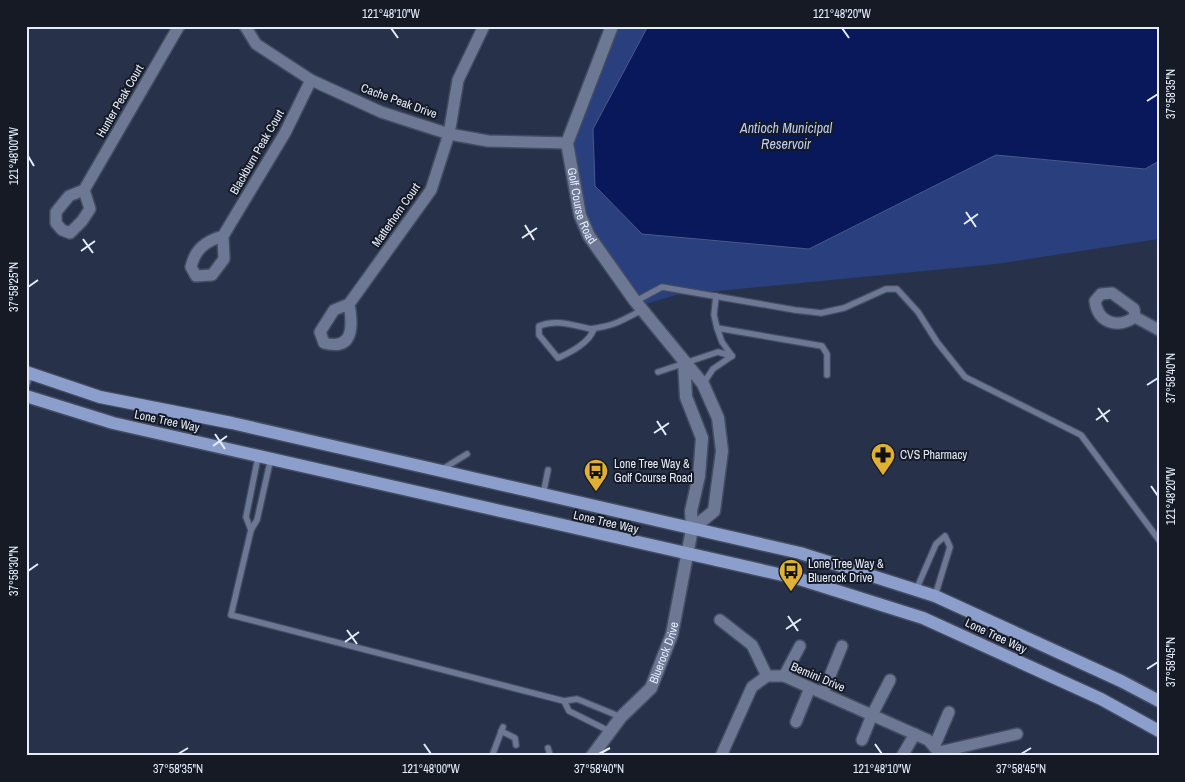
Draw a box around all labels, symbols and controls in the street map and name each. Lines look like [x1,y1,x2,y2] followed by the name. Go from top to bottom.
[362,6,421,22] text: 121°48'10"W
[813,6,872,22] text: 121°48'20"W
[93,61,147,140] street label: Hunter Peak Court
[1163,69,1179,119] text: 37°58'35"N
[359,80,439,122] street label: Cache Peak Drive
[226,106,288,197] street label: Blackburn Peak Court
[739,119,832,153] water label: Antioch Municipal Reservoir
[6,126,22,185] text: 121°48'00"W
[564,166,600,247] street label: Golf Course Road
[368,180,424,250] street label: Matterhorn Court
[6,262,22,312] text: 37°58'25"N
[1163,353,1179,403] text: 37°58'40"N
[133,406,201,436] street label: Lone Tree Way
[870,442,896,476] pharmacy icon: CVS Pharmacy
[900,447,967,463] place label: CVS Pharmacy
[614,456,693,486] place label: Lone Tree Way & Golf Course Road
[583,458,609,492] bus stop icon: Lone Tree Way & Golf Course Road
[1163,466,1179,525] text: 121°48'20"W
[572,507,640,537] street label: Lone Tree Way
[6,546,22,596] text: 37°58'30"N
[808,556,884,586] place label: Lone Tree Way & Bluerock Drive
[778,558,804,592] bus stop icon: Lone Tree Way & Bluerock Drive
[963,615,1030,657] street label: Lone Tree Way
[645,621,682,686] street label: Bluerock Drive
[1163,637,1179,687] text: 37°58'45"N
[788,658,848,696] street label: Bemini Drive
[153,761,203,777] text: 37°58'35"N
[402,761,461,777] text: 121°48'00"W
[574,761,624,777] text: 37°58'40"N
[853,761,912,777] text: 121°48'10"W
[996,761,1046,777] text: 37°58'45"N

